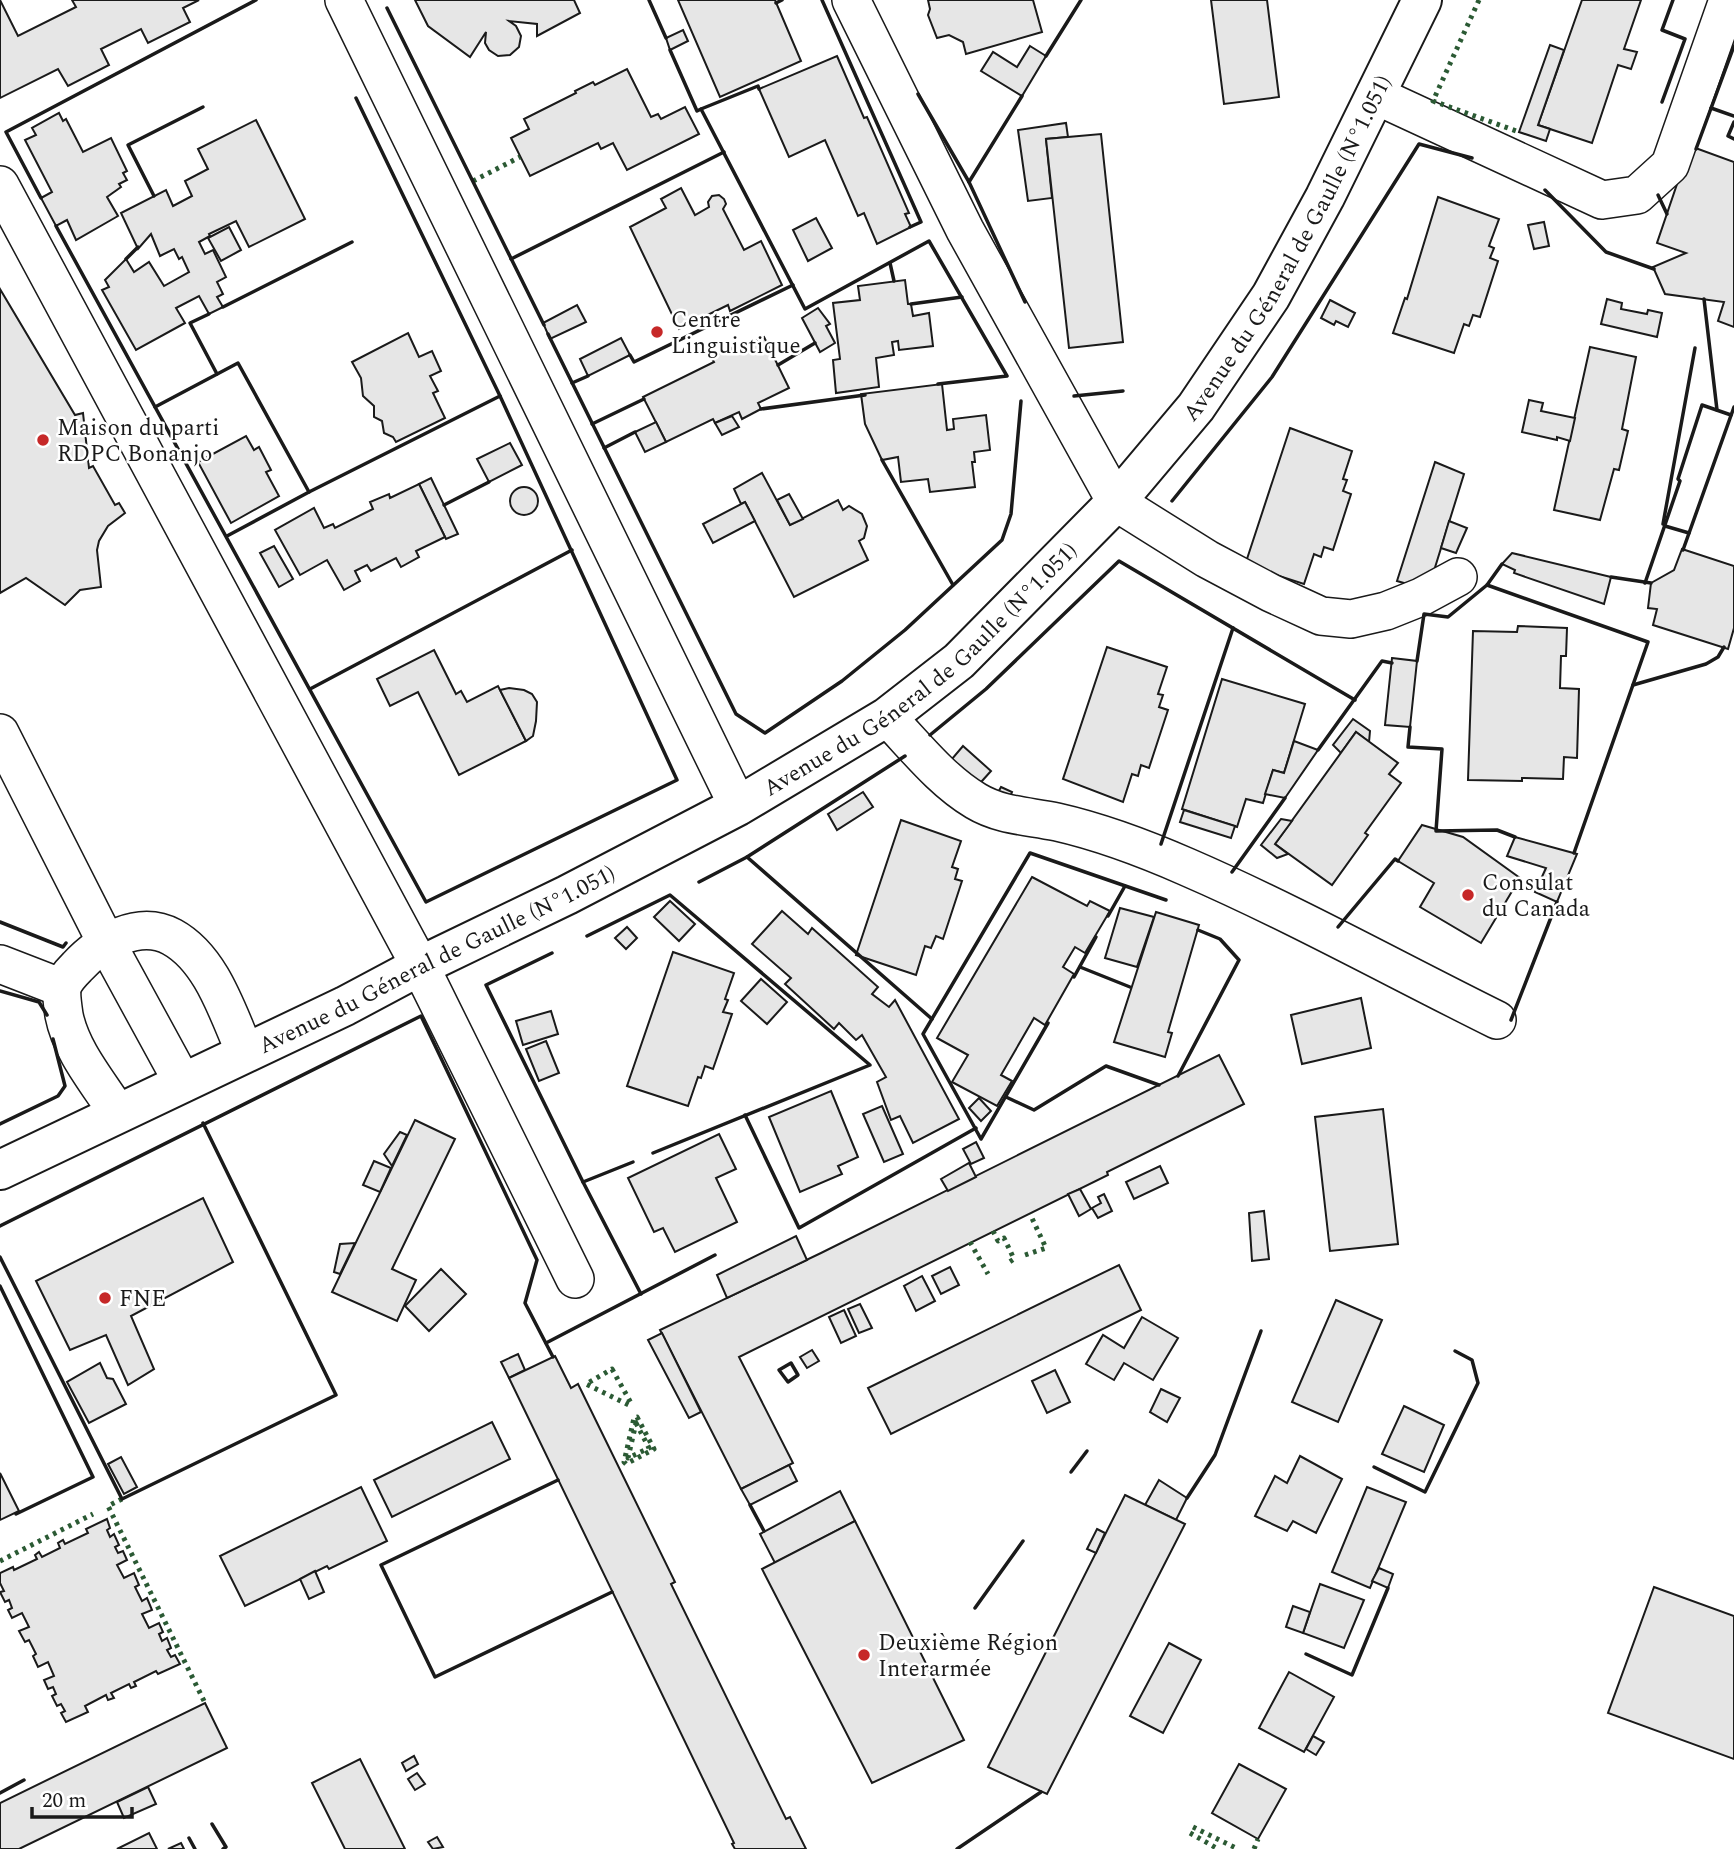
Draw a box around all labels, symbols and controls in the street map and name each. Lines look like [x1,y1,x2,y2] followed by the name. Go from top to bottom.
[1175,70,1401,430] street label: Avenue du Géneral de Gaulle (N°1.051)
[671,303,801,364] place label: Centre Linguistique
[649,324,665,340] marker: Centre Linguistique
[57,411,219,472] place label: Maison du parti RDPC Bonanjo
[35,432,51,448] marker: Maison du parti RDPC Bonanjo
[757,535,1086,806] street label: Avenue du Géneral de Gaulle (N°1.051)
[253,857,622,1064] street label: Avenue du Géneral de Gaulle (N°1.051)
[1482,866,1590,927] place label: Consulat du Canada
[1460,887,1476,903] marker: Consulat du Canada
[119,1282,166,1317] place label: FNE
[97,1290,113,1306] marker: FNE
[878,1626,1058,1687] place label: Deuxième Région Interarmée
[856,1647,872,1663] marker: Deuxième Région Interarmée
[32,1776,131,1820] scale bar
[42,1785,86,1817] text: 20 m

